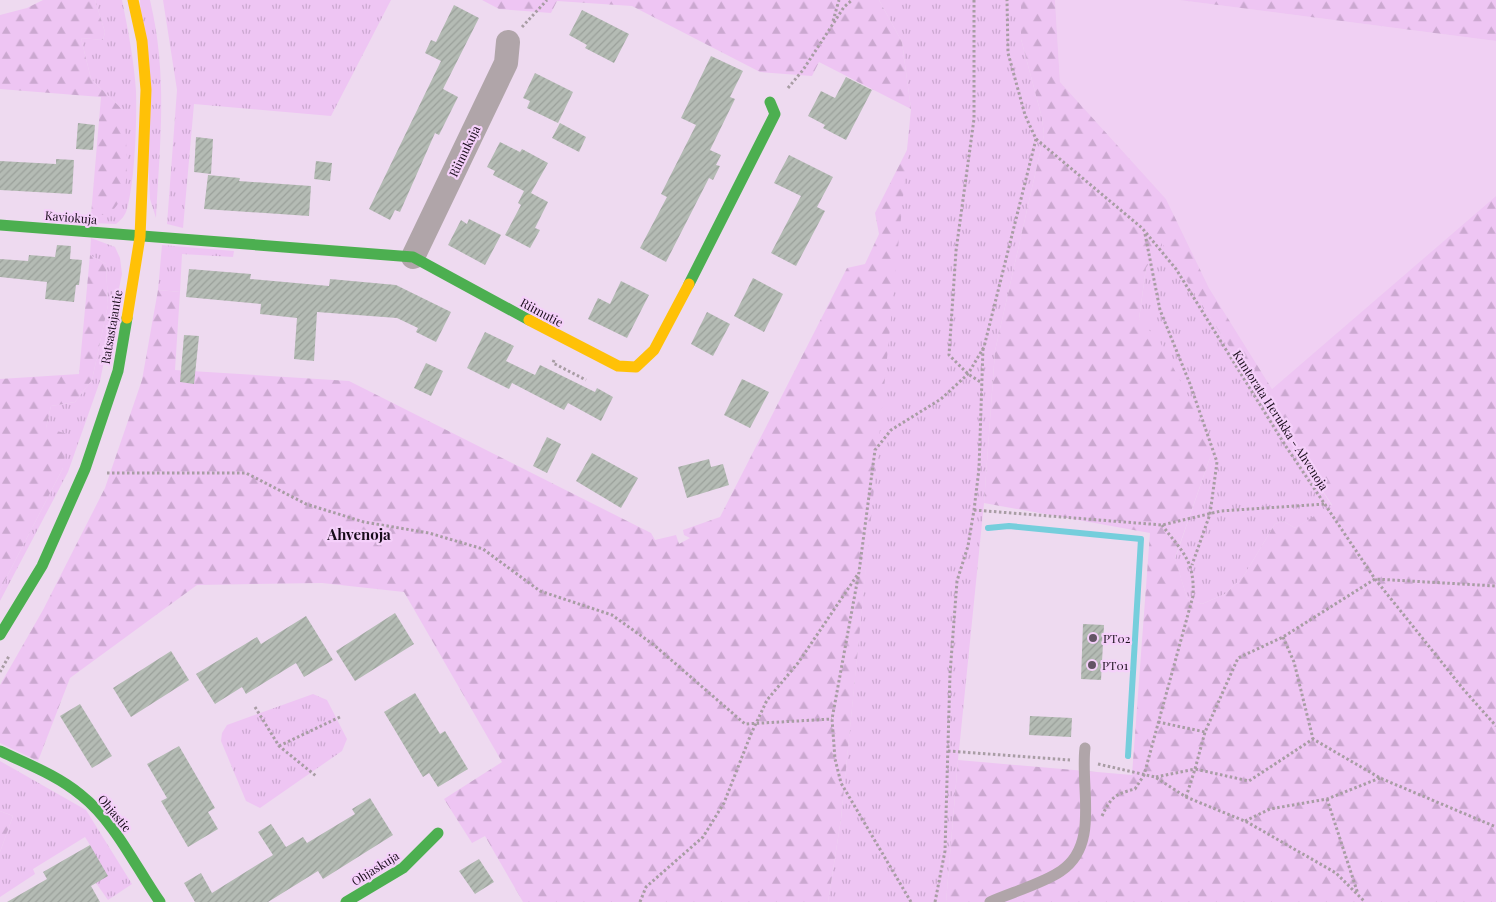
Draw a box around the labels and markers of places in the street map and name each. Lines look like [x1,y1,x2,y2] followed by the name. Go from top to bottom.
[1103,630,1131,646] place label: PT02
[1087,632,1099,644] marker: PT02
[1102,657,1129,673] place label: PT01
[1086,659,1098,671] marker: PT01

